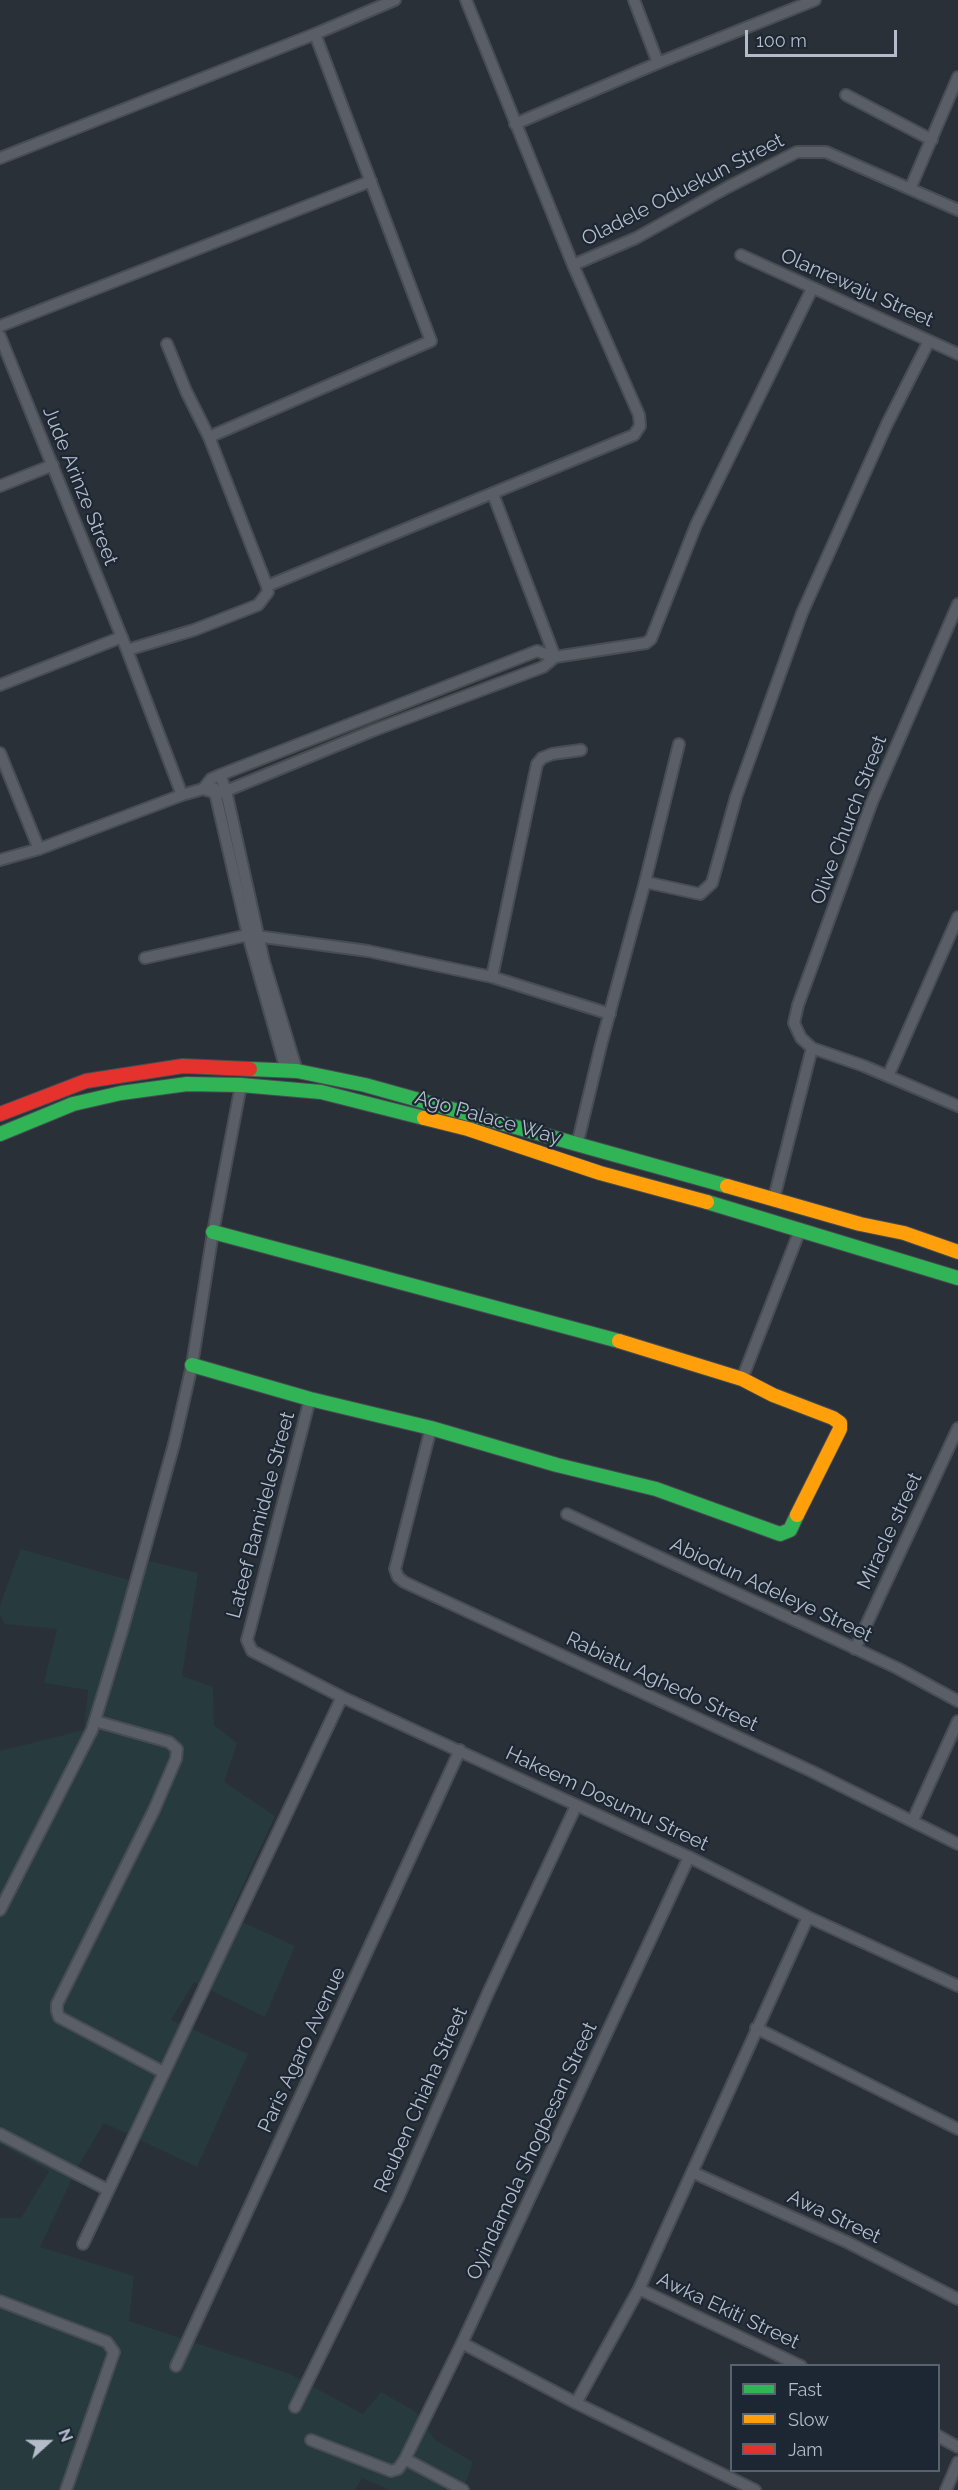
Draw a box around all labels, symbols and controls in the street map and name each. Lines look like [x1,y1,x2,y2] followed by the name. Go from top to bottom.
[748,18,900,56] scale bar
[756,30,807,51] text: 100 m
[578,129,788,251] street label: Oladele Oduekun Street
[777,243,937,333] street label: Olanrewaju Street
[37,403,123,569] street label: Jude Arinze Street
[806,732,892,908] street label: Olive Church Street
[412,1086,564,1150] street label: Ago Palace Way
[222,1409,300,1621] street label: Lateef Bamidele Street
[852,1469,928,1593] street label: Miracle street
[666,1533,876,1647] street label: Abiodun Adeleye Street
[562,1627,762,1737] street label: Rabiatu Aghedo Street
[502,1741,712,1857] street label: Hakeem Dosumu Street
[253,1963,351,2137] street label: Paris Agaro Avenue
[369,2003,473,2197] street label: Reuben Chiaha Street
[462,2018,602,2284] street label: Oyindamola Shogbesan Street
[783,2185,885,2249] street label: Awa Street
[653,2267,803,2355] street label: Awka Ekiti Street
[730,2364,940,2472] legend
[788,2379,822,2400] text: Fast
[788,2409,829,2430] text: Slow
[18,2412,78,2472] north arrow
[54,2426,76,2444] text: N
[788,2439,823,2460] text: Jam

